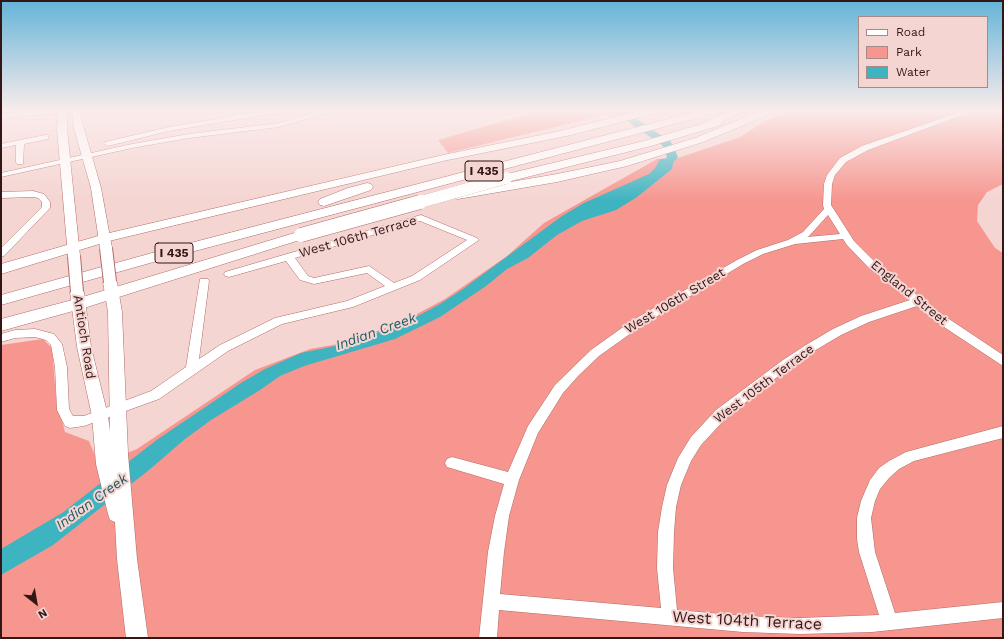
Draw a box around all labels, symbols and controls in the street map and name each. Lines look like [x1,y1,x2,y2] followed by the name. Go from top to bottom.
[858,16,988,88] legend
[896,25,925,39] text: Road
[896,45,922,59] text: Park
[896,65,930,79] text: Water
[465,161,503,181] road number: I 435
[297,213,419,261] street label: West 106th Terrace
[155,243,193,263] road number: I 435
[867,257,951,329] street label: England Street
[622,265,728,337] street label: West 106th Street
[70,294,98,380] street label: Antioch Road
[333,310,419,354] water label: Indian Creek
[711,341,817,427] street label: West 105th Terrace
[53,470,131,534] water label: Indian Creek
[16,583,56,623] north arrow
[36,606,49,621] text: N
[672,607,822,635] street label: West 104th Terrace

